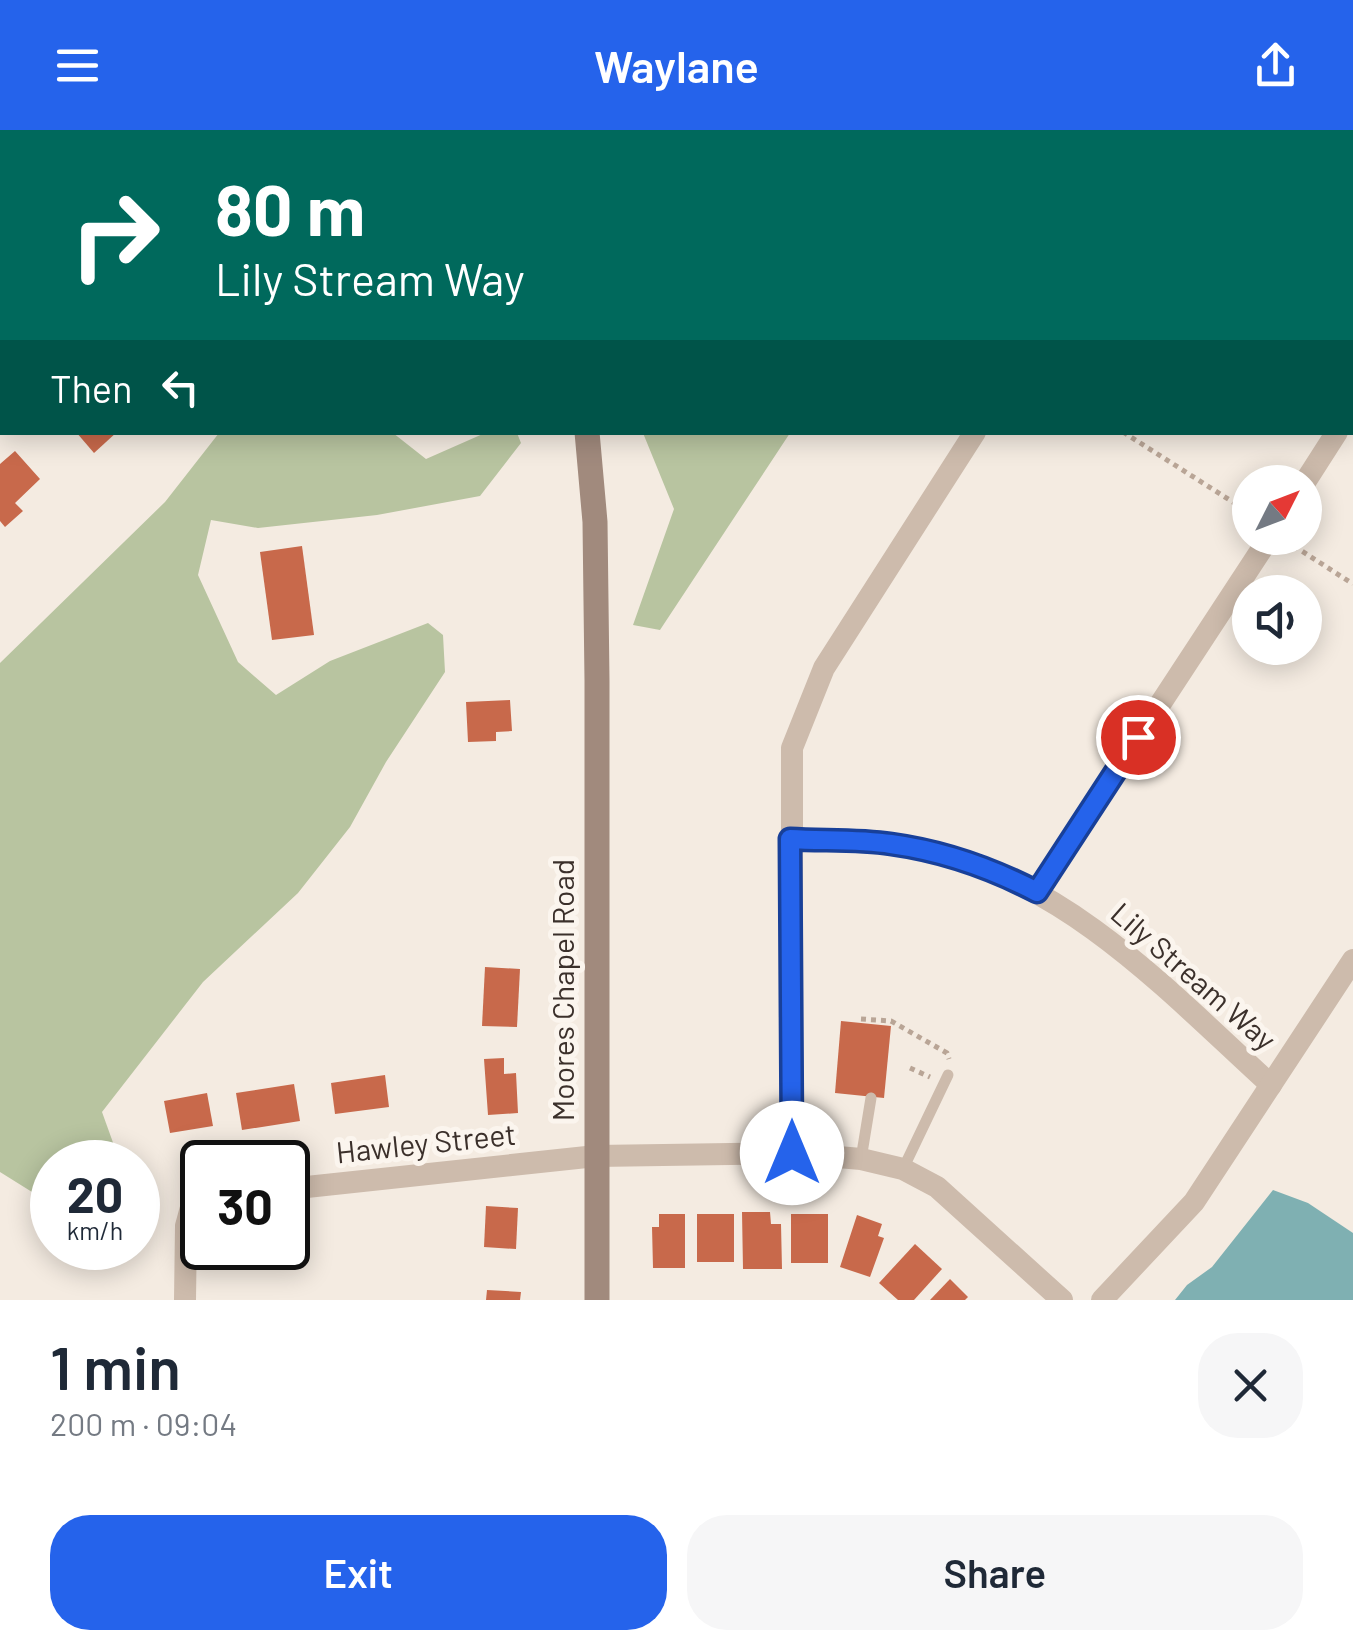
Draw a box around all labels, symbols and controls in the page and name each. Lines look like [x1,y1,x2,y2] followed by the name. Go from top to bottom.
[50,38,105,93] icon: menu
[594,38,759,92] text: Waylane
[1248,38,1303,93] icon: share
[215,166,365,250] text: 80 m
[50,170,180,300] icon: right
[215,251,525,305] text: Lily Stream Way
[153,360,208,415] icon: left
[50,365,133,411] text: Then
[1232,465,1322,555] north arrow
[1232,465,1322,665] map controls
[1232,575,1322,665] button: sound
[1096,695,1181,780] pin
[1111,710,1166,765] icon: arrive
[544,859,580,1121] street label: Moores Chapel Road
[1105,894,1284,1057] street label: Lily Stream Way
[740,1101,844,1205] position arrow
[334,1115,518,1169] street label: Hawley Street
[180,1140,310,1270] speed limit sign: 30
[67,1163,123,1223] text: 20
[67,1215,123,1245] text: km/h
[50,1330,181,1402] text: 1 min
[1198,1333,1303,1438] button: close
[50,1404,237,1442] text: 200 m · 09:04
[50,1515,667,1630] button: Exit
[687,1515,1303,1630] button: Share

